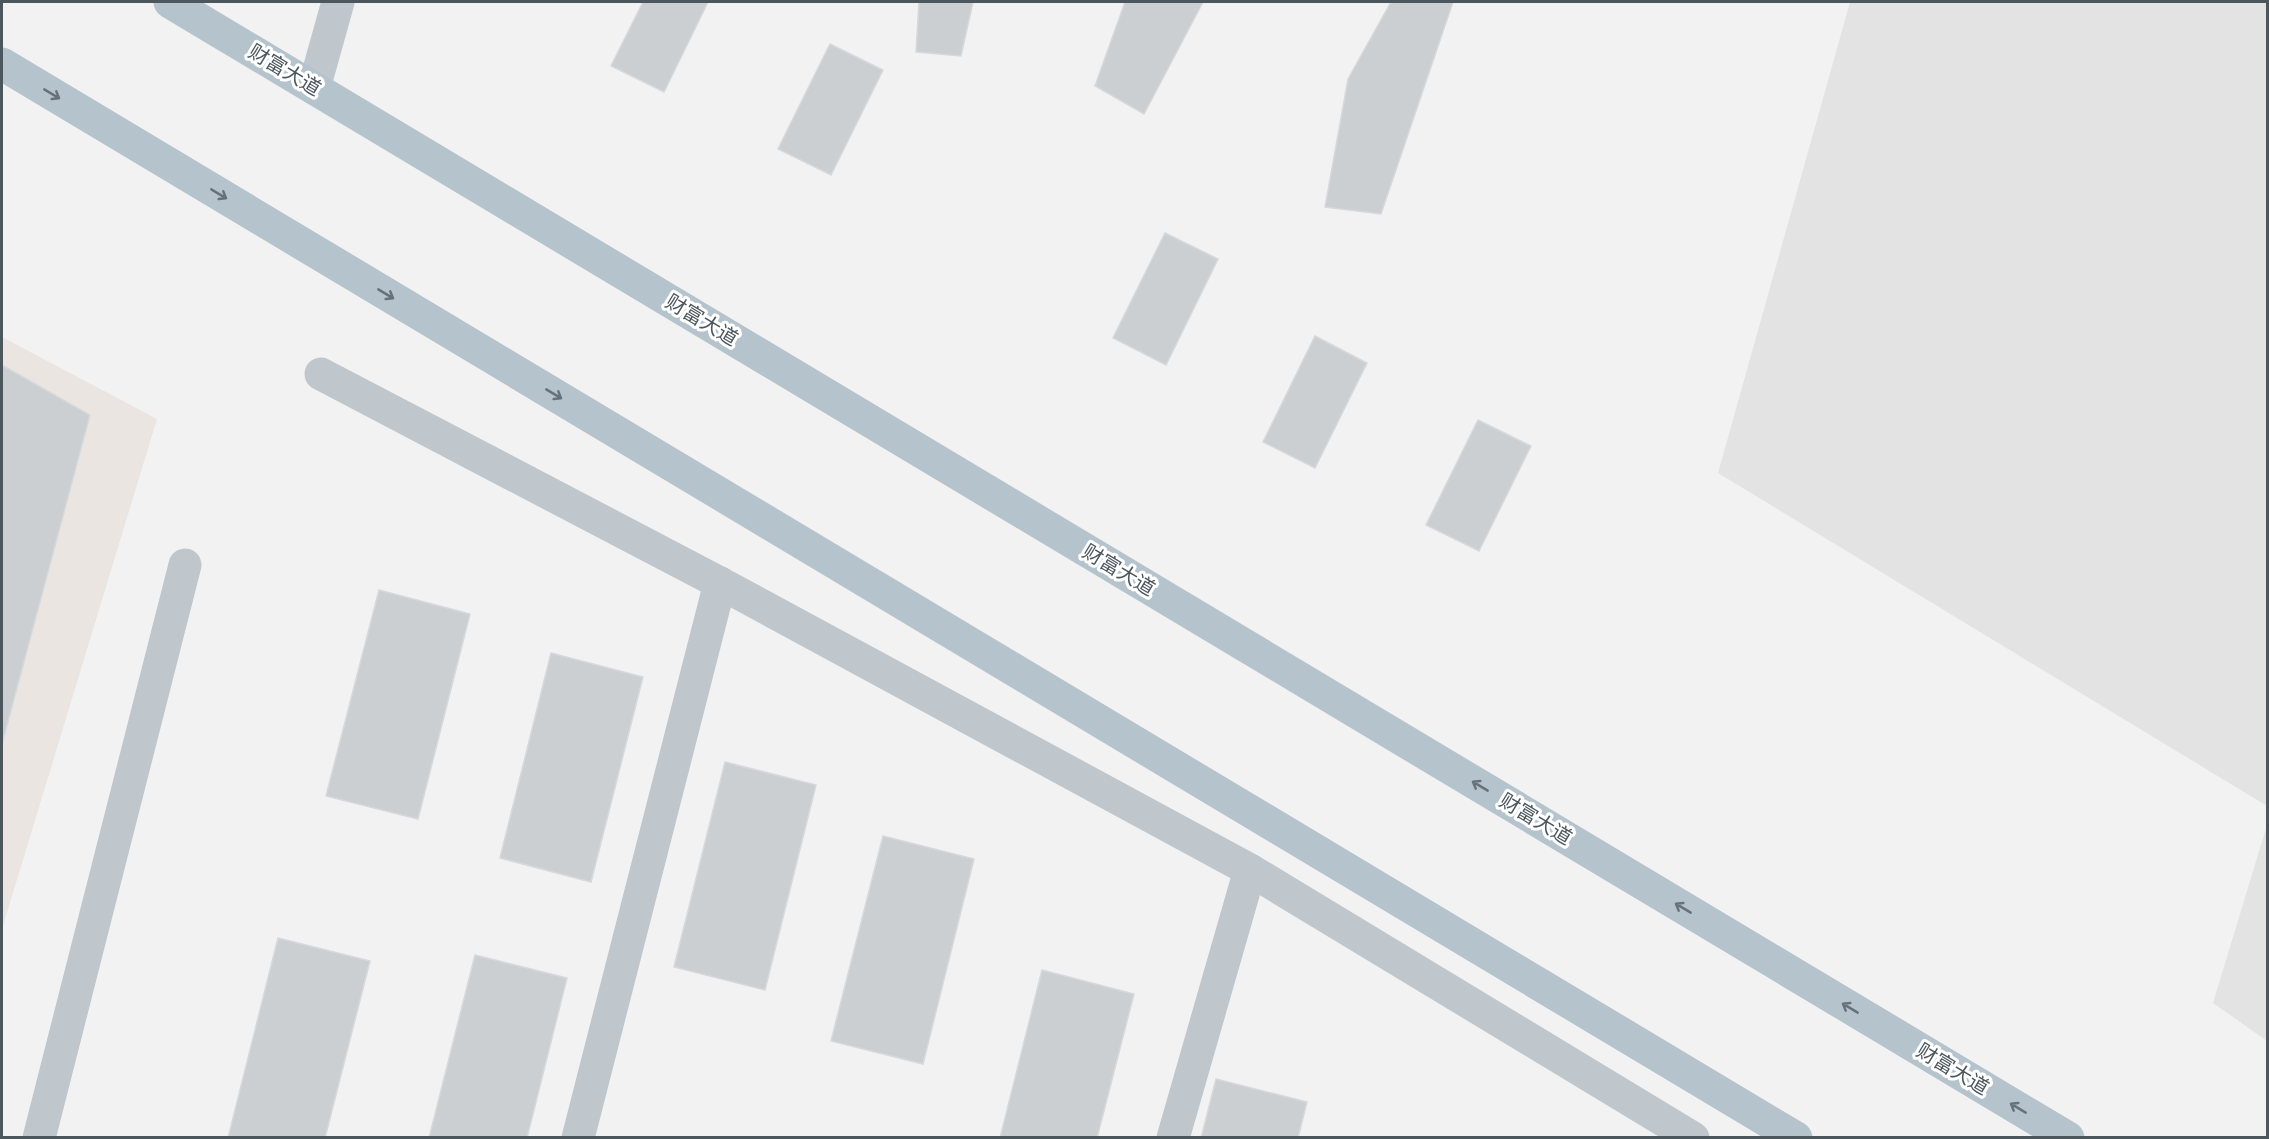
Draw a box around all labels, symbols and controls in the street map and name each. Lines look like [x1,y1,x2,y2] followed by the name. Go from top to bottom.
[244,38,326,102] street label: 财富大道
[43,88,60,100] one-way arrow
[210,188,227,200] one-way arrow
[377,288,394,300] one-way arrow
[661,288,743,352] street label: 财富大道
[545,388,562,400] one-way arrow
[1078,538,1160,602] street label: 财富大道
[1472,779,1489,791] one-way arrow
[1495,787,1577,851] street label: 财富大道
[1675,901,1692,913] one-way arrow
[1842,1001,1859,1013] one-way arrow
[1912,1037,1994,1101] street label: 财富大道
[2010,1101,2027,1113] one-way arrow

